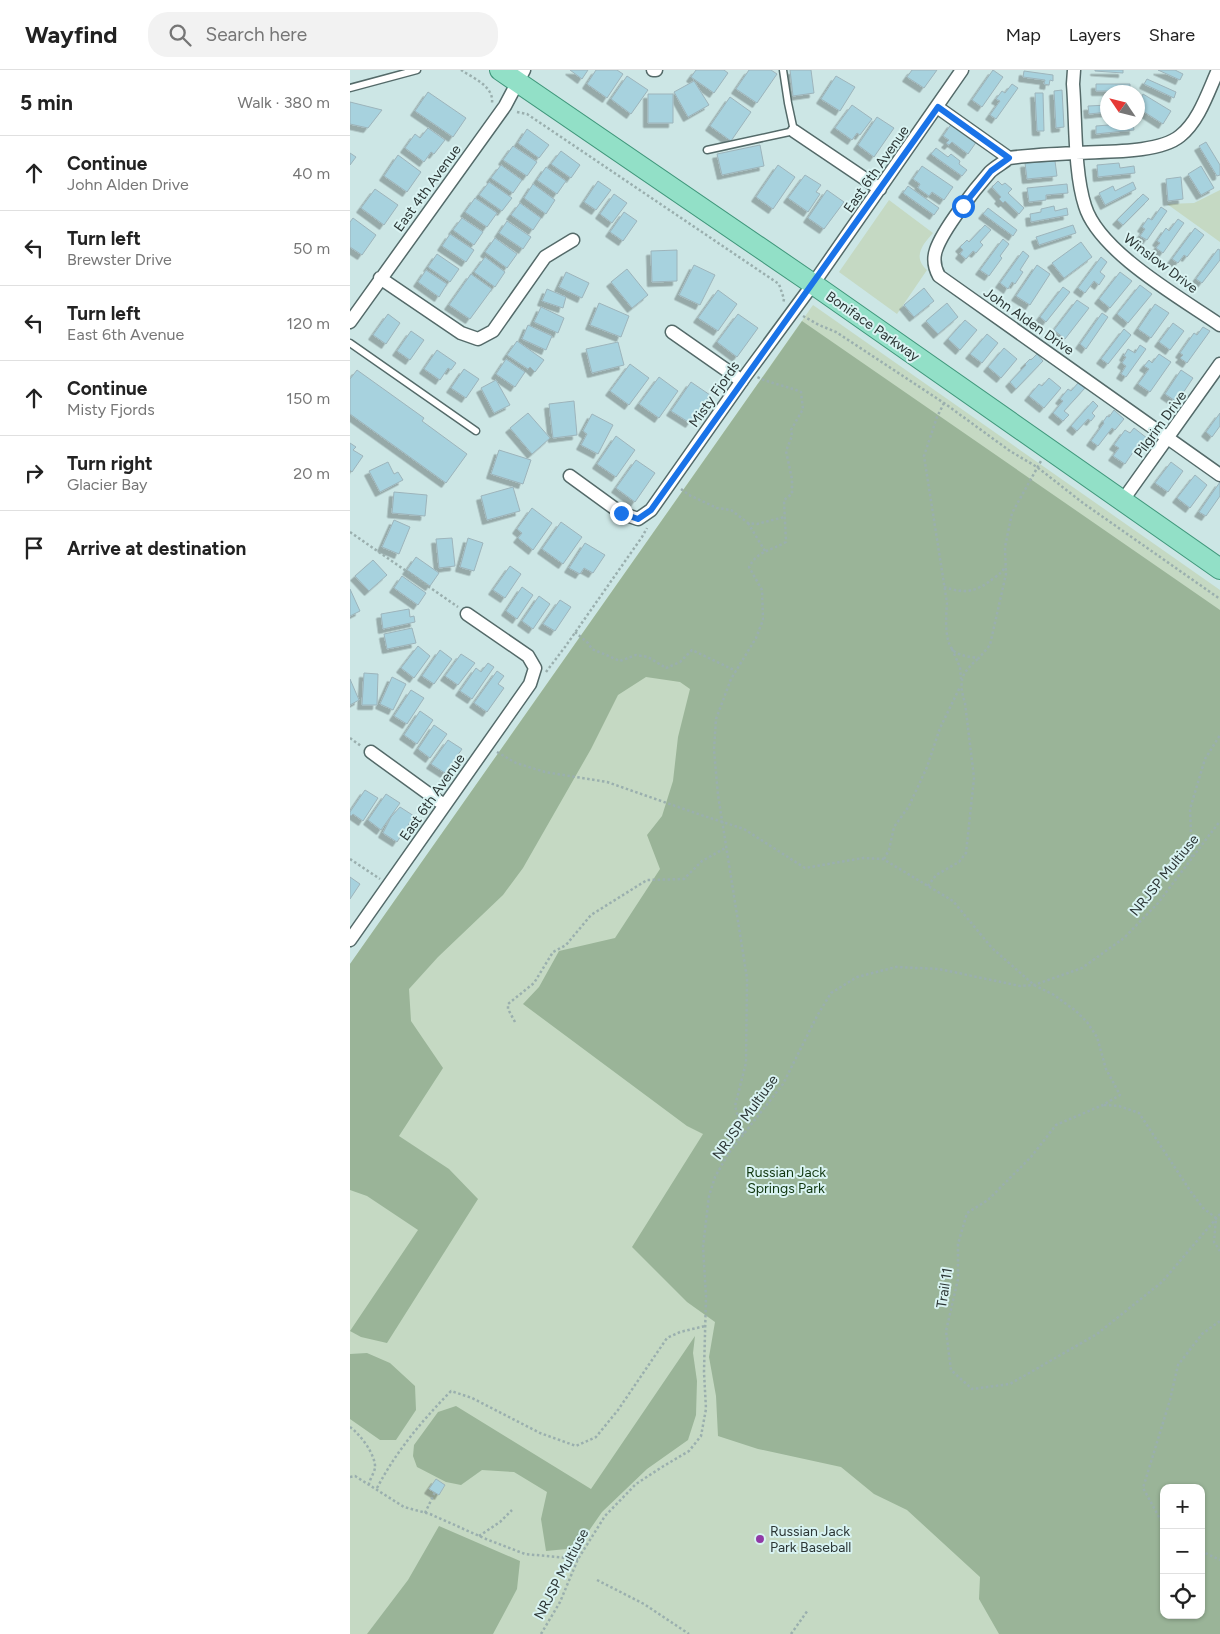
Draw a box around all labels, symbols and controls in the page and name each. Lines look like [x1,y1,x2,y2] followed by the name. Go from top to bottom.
[148,12,498,57] search box
[25,20,118,49] text: Wayfind
[166,21,194,49] icon: search
[206,23,307,46] text: Search here
[1006,24,1041,46] text: Map
[1069,24,1121,46] text: Layers
[1149,24,1195,46] text: Share
[1100,85,1145,130] north arrow
[20,90,73,115] text: 5 min
[238,93,330,112] text: Walk · 380 m
[840,122,913,216] street label: East 6th Avenue
[390,141,465,235] street label: East 4th Avenue
[67,152,147,175] text: Continue
[20,159,48,187] icon: ahead
[292,164,330,183] text: 40 m
[67,175,189,194] text: John Alden Drive
[952,195,975,218] route start
[67,227,141,250] text: Turn left
[1120,230,1202,297] street label: Winslow Drive
[20,234,48,262] icon: left
[293,239,330,258] text: 50 m
[67,250,172,269] text: Brewster Drive
[980,284,1077,359] street label: John Alden Drive
[823,288,923,365] street label: Boniface Parkway
[67,302,141,325] text: Turn left
[20,309,48,337] icon: left
[287,314,330,333] text: 120 m
[67,325,184,344] text: East 6th Avenue
[685,358,743,431] street label: Misty Fjords
[67,377,147,400] text: Continue
[20,384,48,412] icon: ahead
[1130,387,1191,461] street label: Pilgrim Drive
[286,389,330,408] text: 150 m
[67,400,155,419] text: Misty Fjords
[67,452,153,475] text: Turn right
[20,459,48,487] icon: right
[293,464,330,483] text: 20 m
[67,475,148,494] text: Glacier Bay
[610,502,633,525] route end
[20,534,48,562] icon: arrive
[67,537,246,560] text: Arrive at destination
[396,750,469,844] street label: East 6th Avenue
[1126,831,1203,920] street label: NRJSP Multiuse
[709,1071,782,1163] street label: NRJSP Multiuse
[746,1164,826,1197] park label: Russian Jack Springs Park
[933,1267,956,1309] street label: Trail 11
[1160,1484,1205,1619] map controls
[1160,1484,1205,1529] button: +
[770,1523,851,1556] place label: Russian Jack Park Baseball
[530,1526,593,1622] street label: NRJSP Multiuse
[1160,1529,1205,1574] button: −
[754,1533,766,1545] marker: Russian Jack Park Baseball
[1160,1574,1205,1619] button: locate

